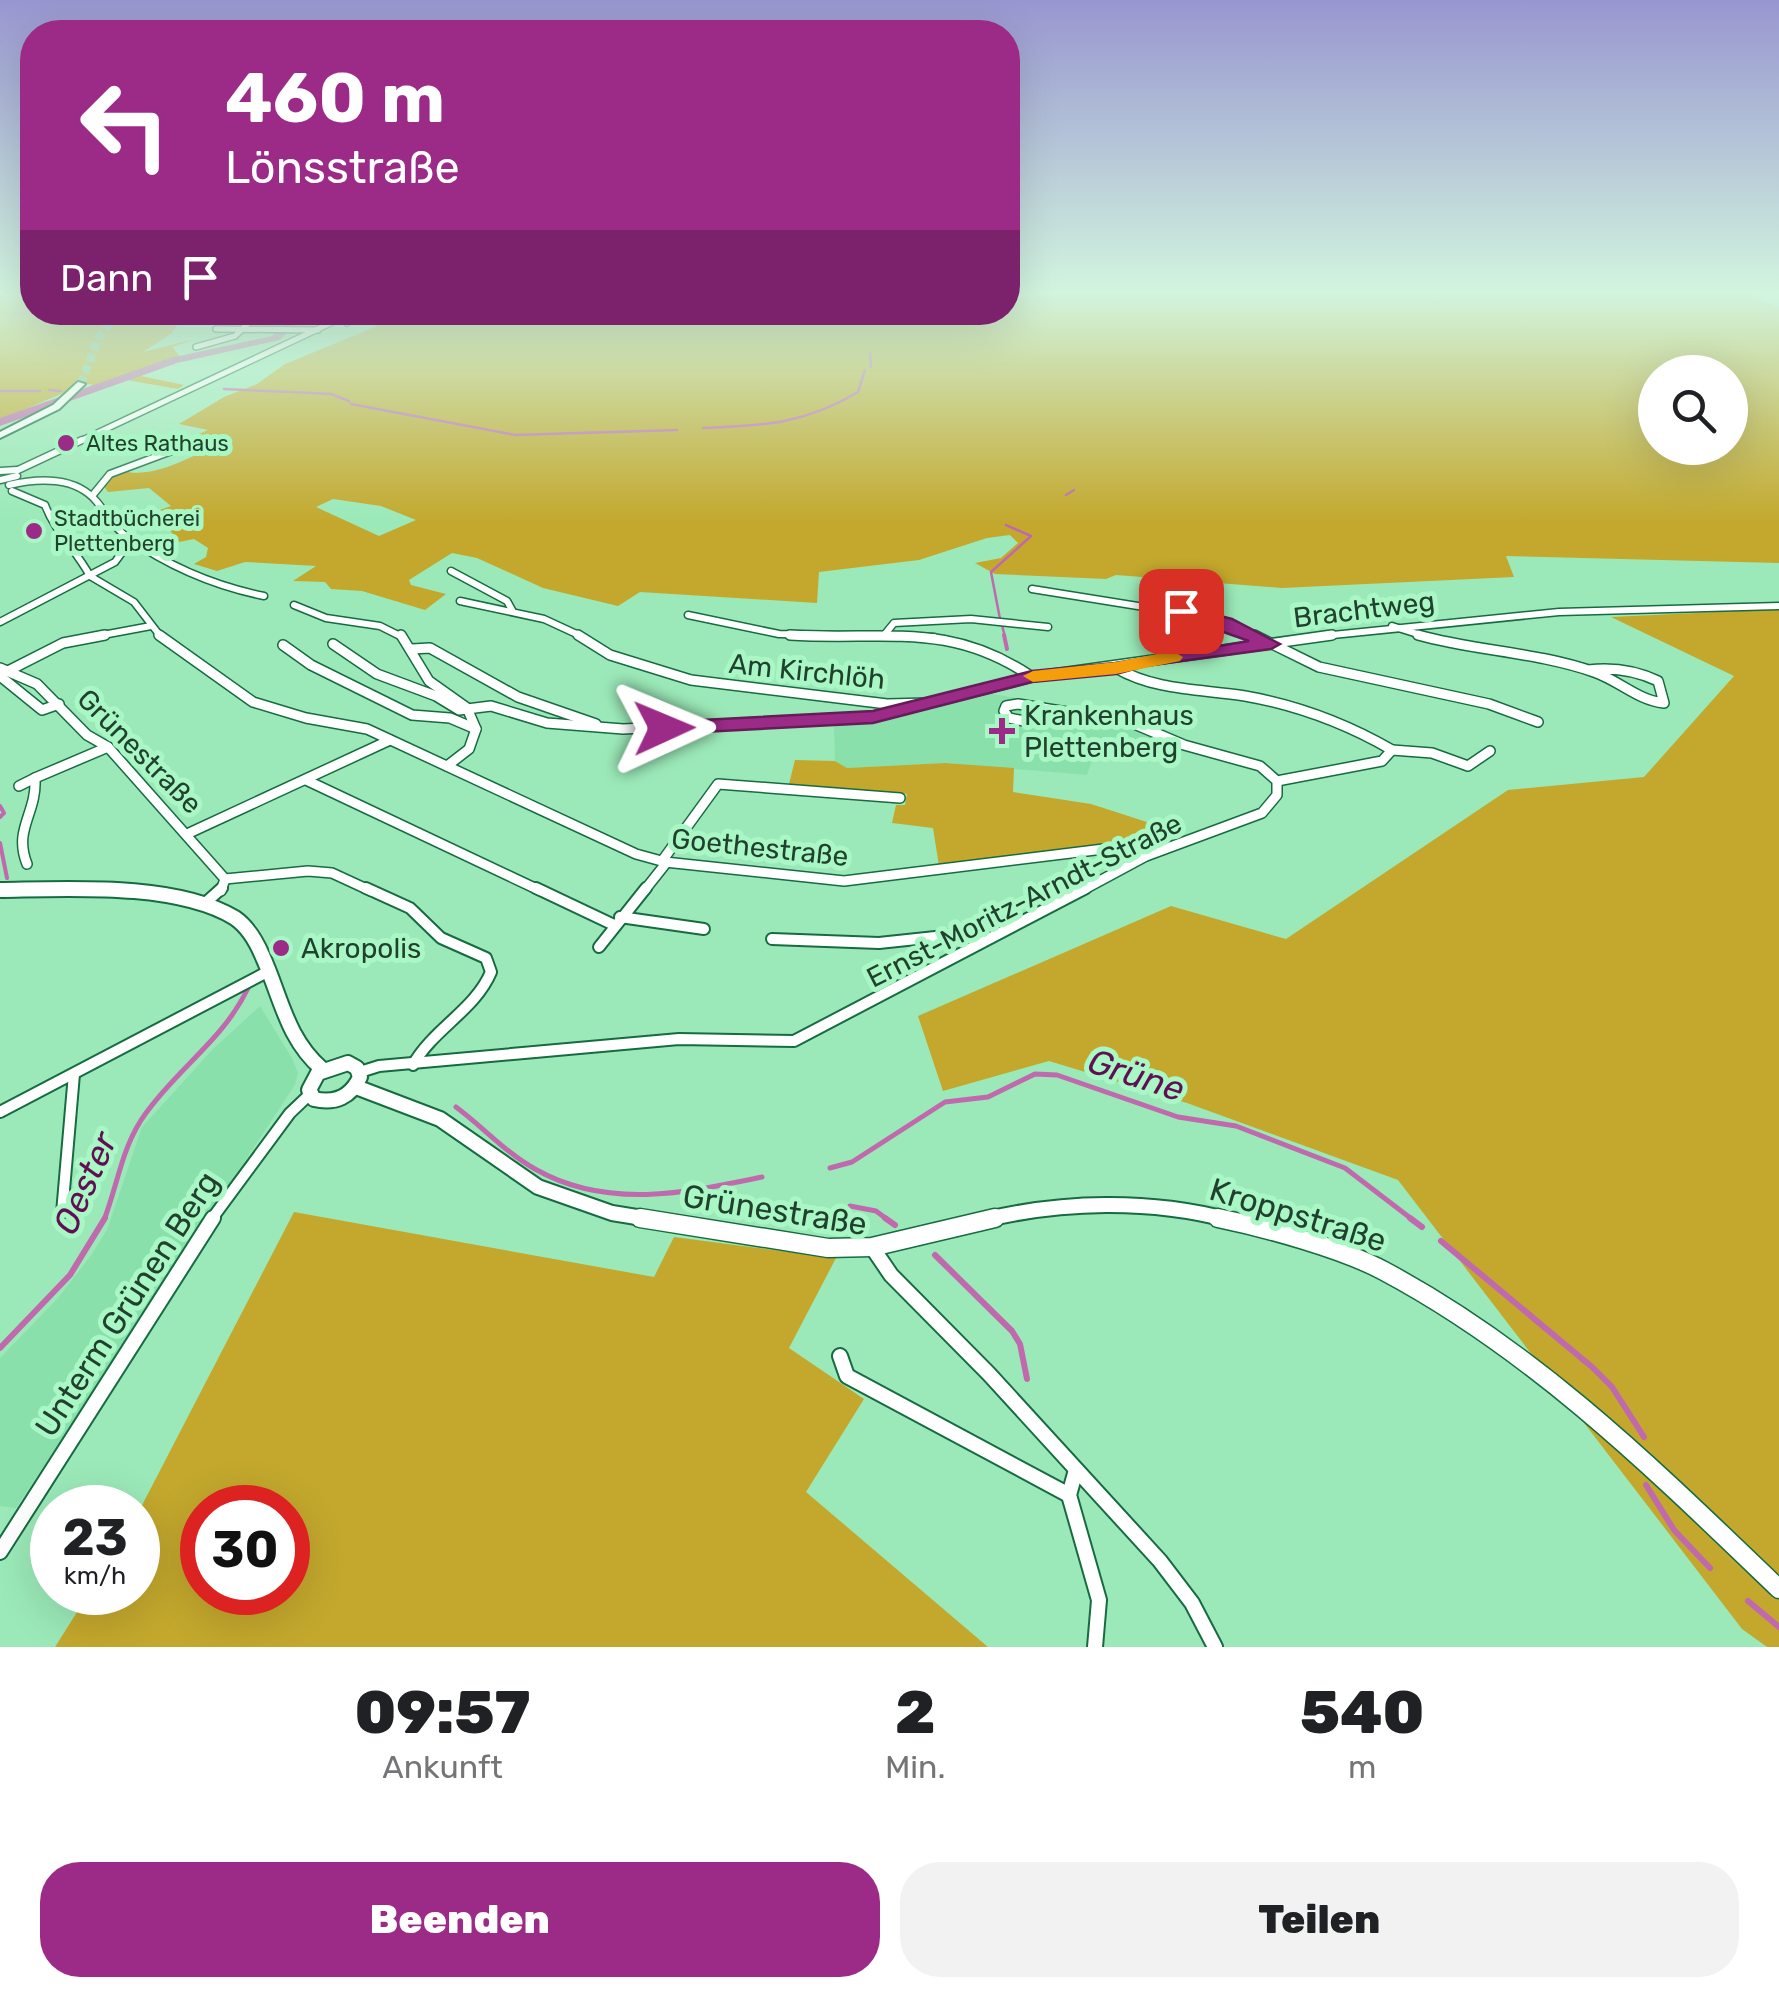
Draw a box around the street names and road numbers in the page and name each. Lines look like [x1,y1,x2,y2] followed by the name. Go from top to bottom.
[1291,584,1437,635] street label: Brachtweg
[727,647,887,696] street label: Am Kirchlöh
[71,682,209,820] street label: Grünestraße
[861,806,1187,994] street label: Ernst-Moritz-Arndt-Straße
[670,822,850,873] street label: Goethestraße
[27,1164,227,1444] street label: Unterm Grünen Berg
[1205,1170,1391,1260] street label: Kroppstraße
[680,1177,870,1243] street label: Grünestraße

